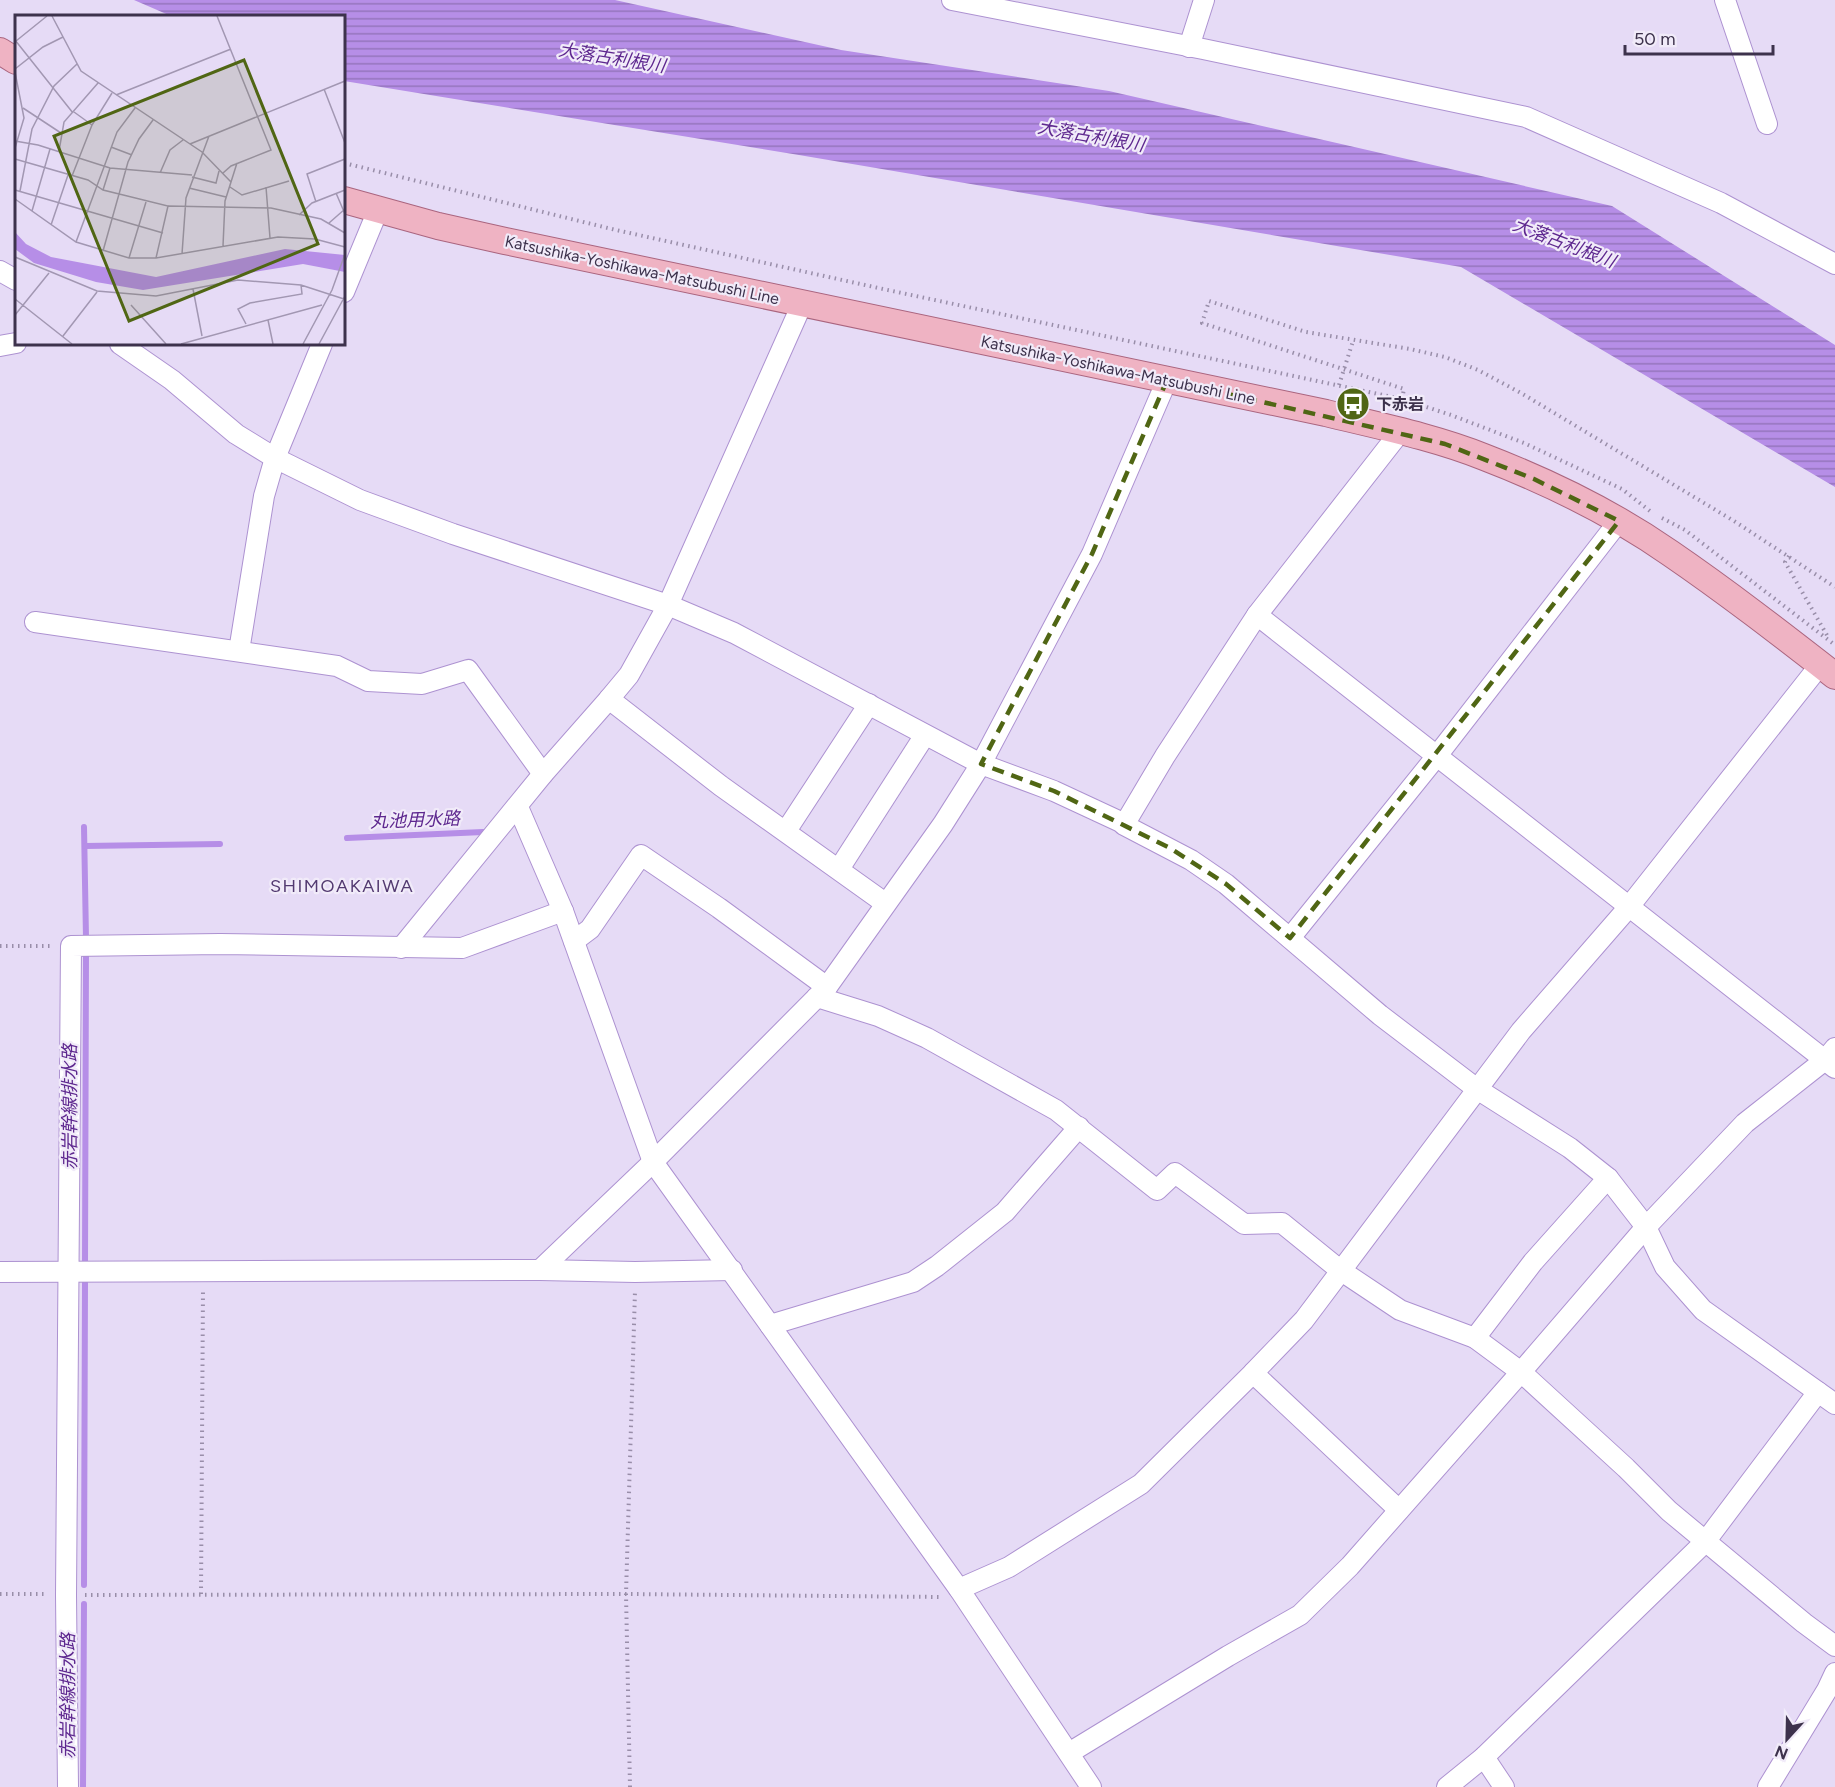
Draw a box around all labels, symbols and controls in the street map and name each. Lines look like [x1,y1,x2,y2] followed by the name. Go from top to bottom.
[15,15,345,345] inset map
[1625,18,1774,56] scale bar
[1634,28,1676,50] text: 50 m
[557,39,669,78] water label: 大落古利根川
[1036,116,1148,157] water label: 大落古利根川
[1510,213,1620,273] water label: 大落古利根川
[503,232,781,308] street label: Katsushika-Yoshikawa-Matsubushi Line
[979,332,1257,408] street label: Katsushika-Yoshikawa-Matsubushi Line
[1335,386,1371,422] bus stop icon: 下赤岩
[1376,395,1424,414] place label: 下赤岩
[370,807,462,833] water label: 丸池用水路
[270,875,414,897] district label: SHIMOAKAIWA
[59,1042,81,1170] water label: 赤岩幹線排水路
[57,1631,79,1759] water label: 赤岩幹線排水路
[1757,1709,1817,1769] north arrow
[1772,1741,1791,1764] text: N

